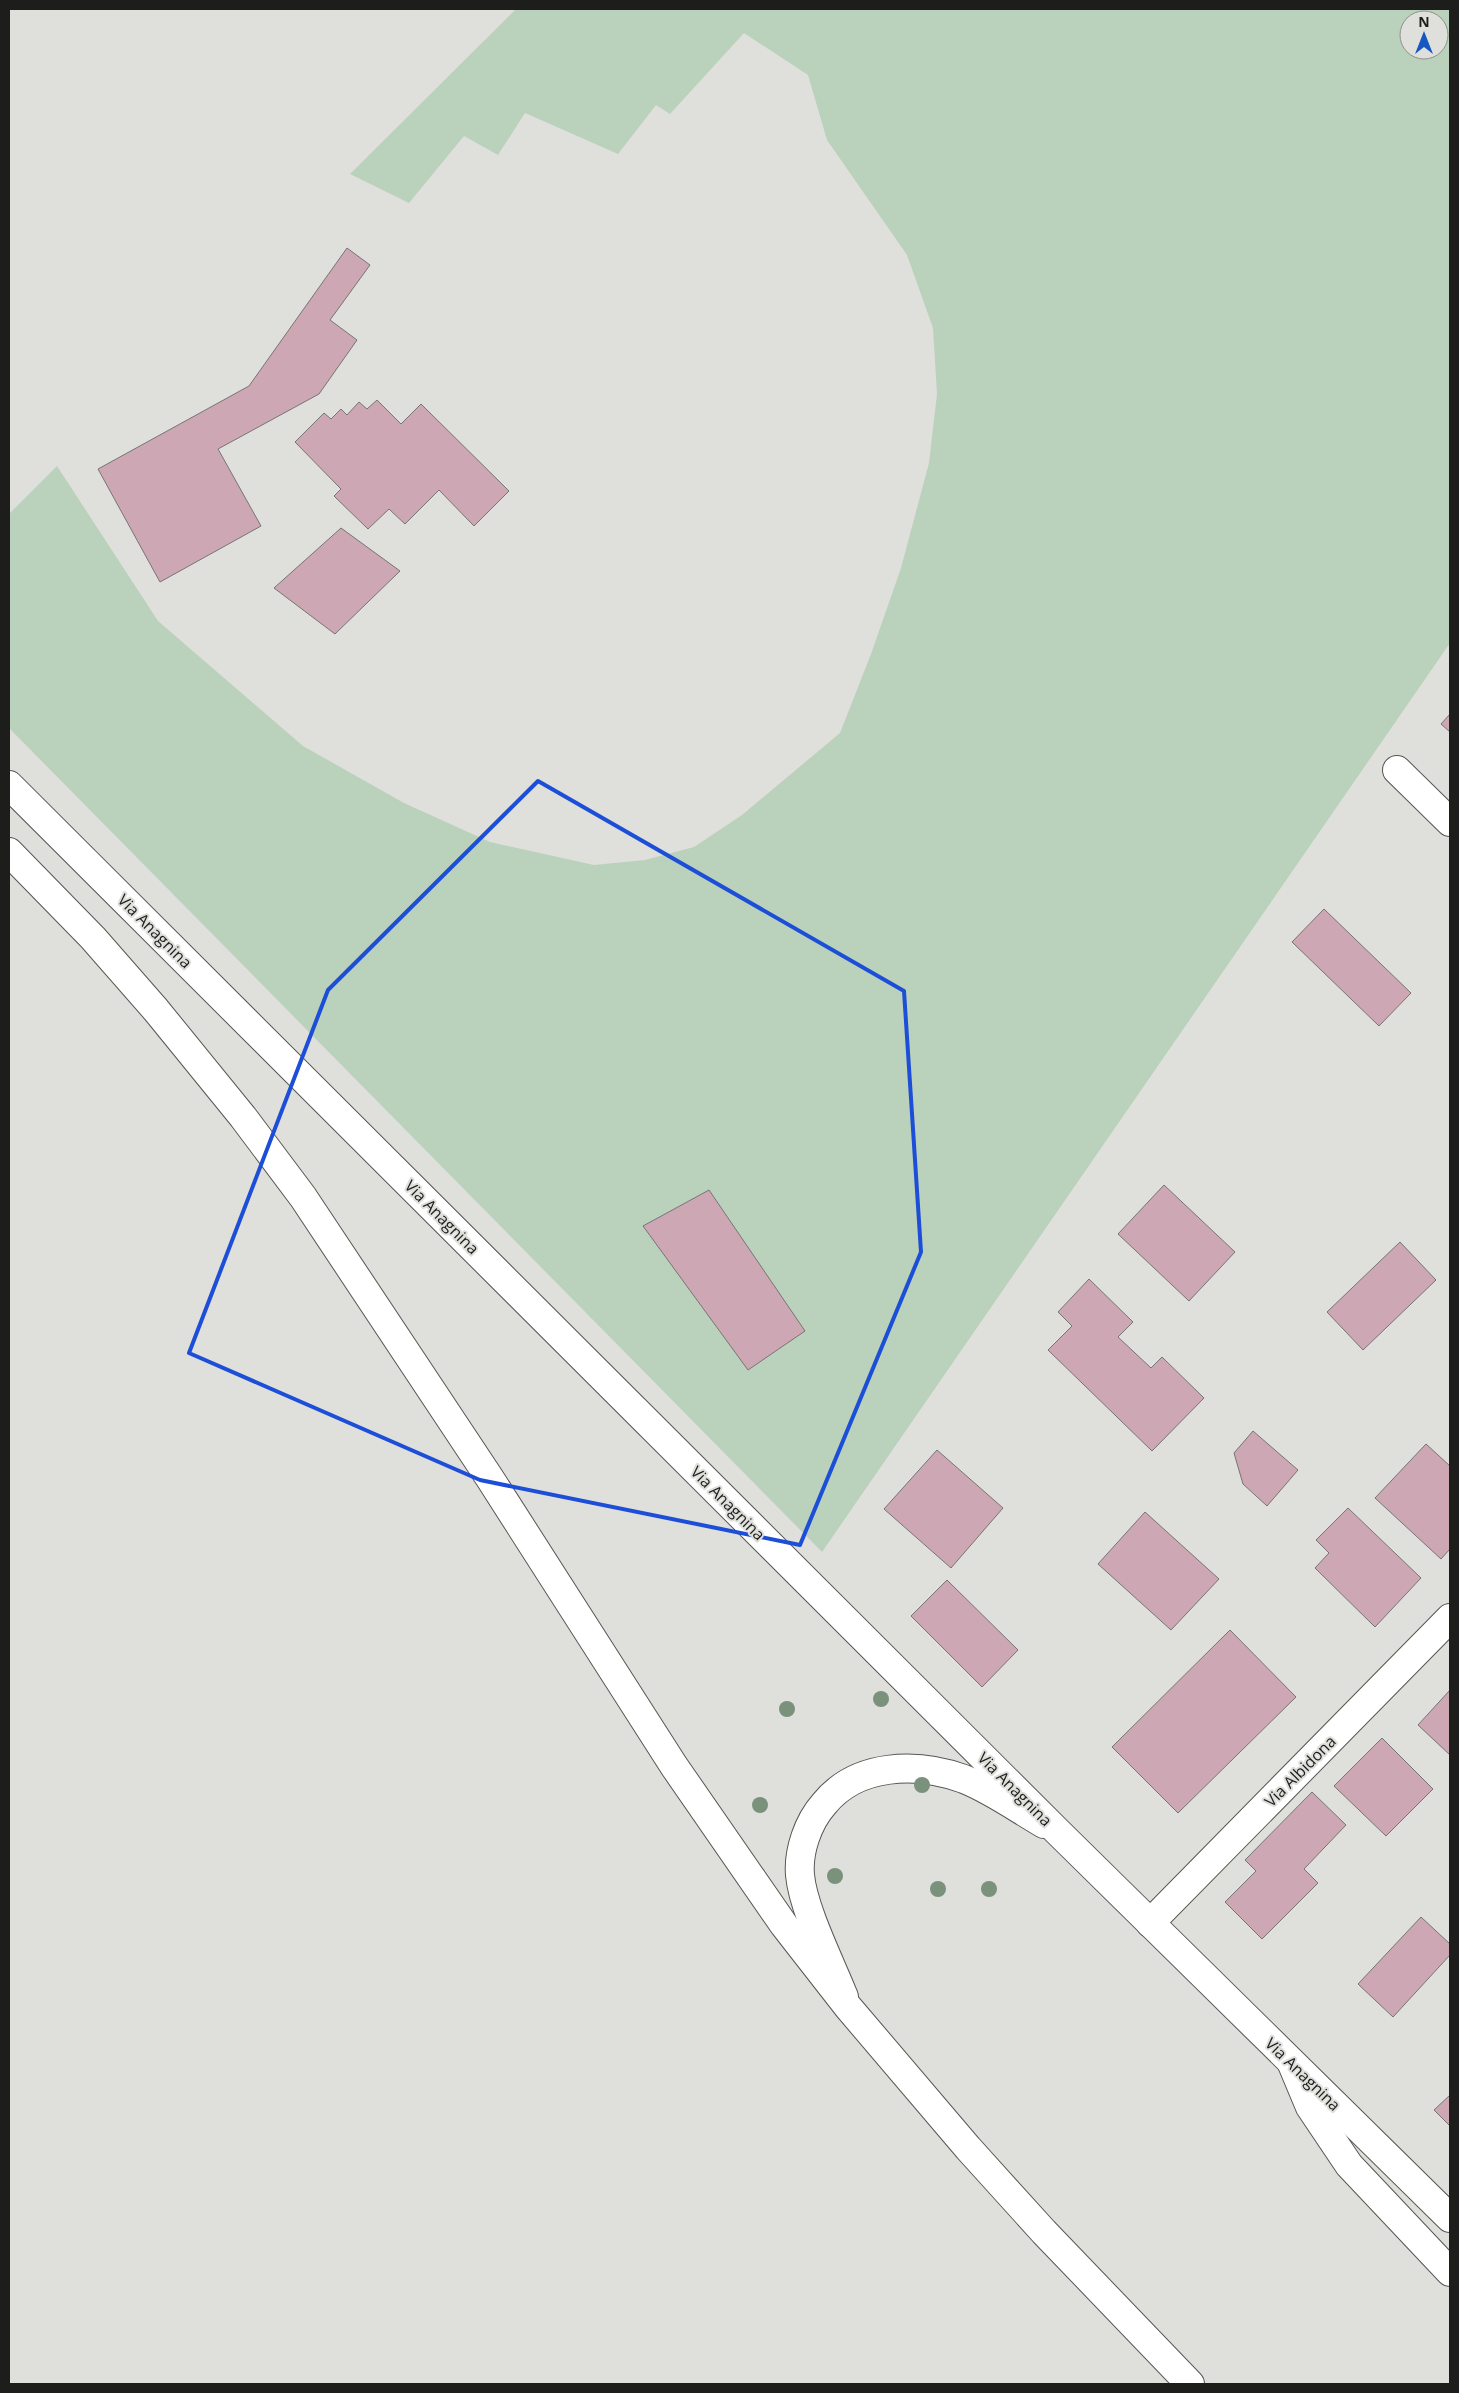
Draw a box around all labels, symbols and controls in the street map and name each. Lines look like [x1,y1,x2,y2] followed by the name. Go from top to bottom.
[1399,10,1449,60] north arrow
[1418,12,1430,31] text: N
[113,889,197,973] street label: Via Anagnina
[400,1175,484,1259] street label: Via Anagnina
[686,1461,770,1545] street label: Via Anagnina
[1259,1730,1341,1812] street label: Via Albidona
[973,1747,1057,1831] street label: Via Anagnina
[1261,2033,1345,2115] street label: Via Anagnina

